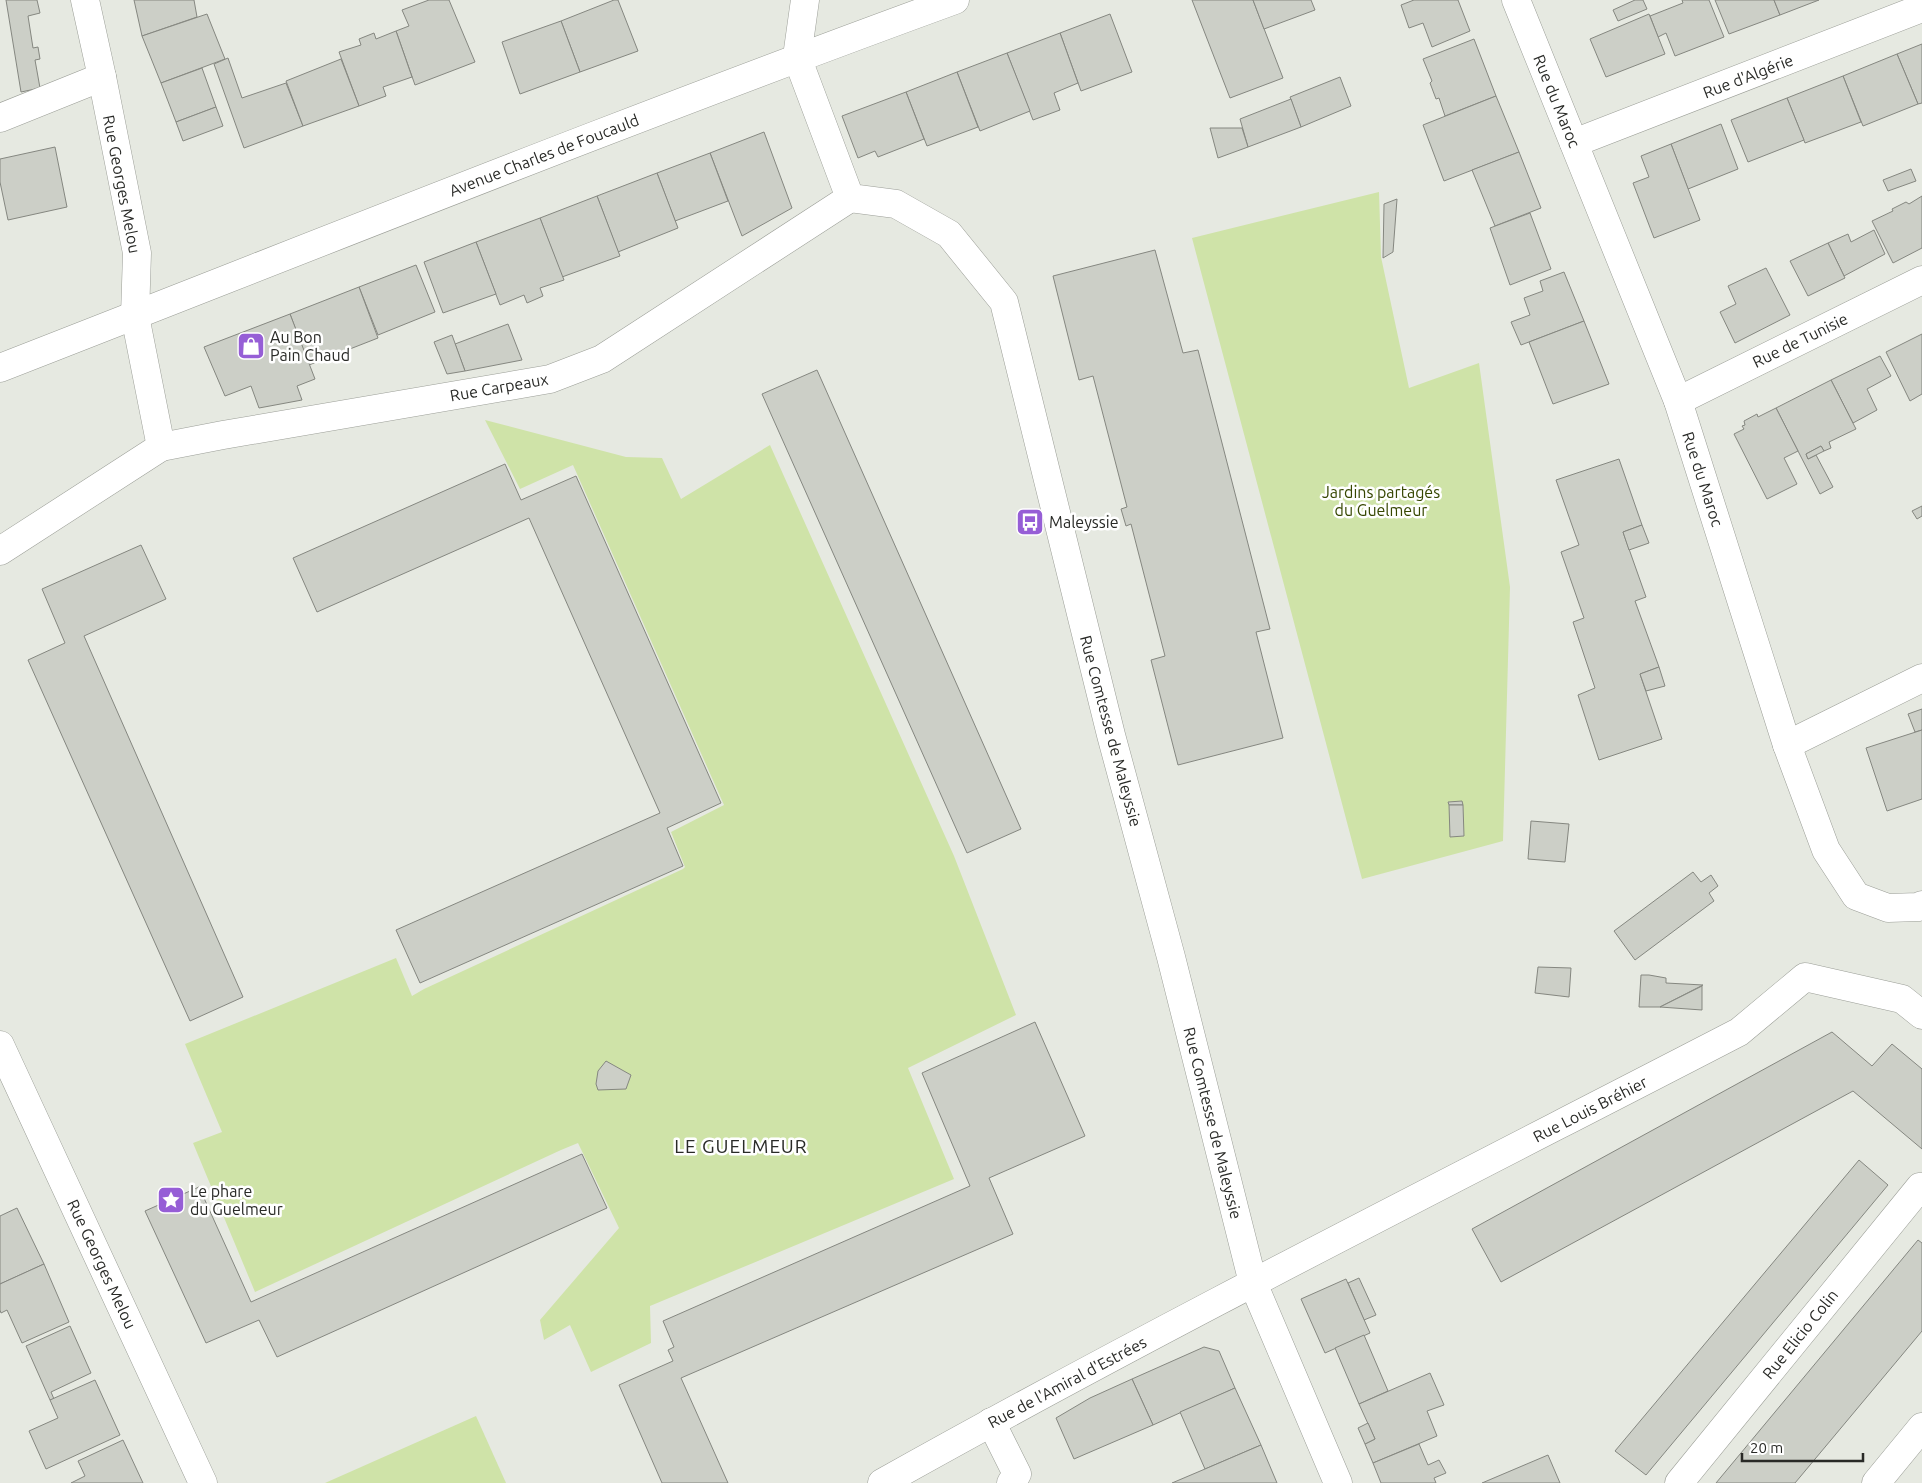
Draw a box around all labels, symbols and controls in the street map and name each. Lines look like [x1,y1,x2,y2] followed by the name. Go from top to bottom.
[1700,51,1796,101] street label: Rue d'Algérie
[1530,52,1584,151] street label: Rue du Maroc
[447,110,641,200] street label: Avenue Charles de Foucauld
[100,113,144,255] street label: Rue Georges Melou
[1749,309,1851,371] street label: Rue de Tunisie
[270,328,350,364] place label: Au Bon Pain Chaud
[236,331,266,361] shop icon: Au Bon Pain Chaud
[449,370,549,404] street label: Rue Carpeaux
[1679,429,1727,529] street label: Rue du Maroc
[1322,483,1440,519] park label: Jardins partagés du Guelmeur
[1015,507,1045,537] bus stop icon: Maleyssie
[1049,513,1118,531] place label: Maleyssie
[1077,633,1145,829] street label: Rue Comtesse de Maleyssie
[1180,1025,1246,1221] street label: Rue Comtesse de Maleyssie
[1530,1072,1650,1146] street label: Rue Louis Bréhier
[674,1135,808,1157] district label: LE GUELMEUR
[190,1182,283,1218] place label: Le phare du Guelmeur
[156,1185,186,1215] place icon: Le phare du Guelmeur
[64,1197,140,1331] street label: Rue Georges Melou
[1759,1286,1841,1382] street label: Rue Elicio Colin
[985,1333,1149,1431] street label: Rue de l'Amiral d'Estrées
[1742,1430,1863,1462] scale bar
[1750,1439,1783,1456] text: 20 m

